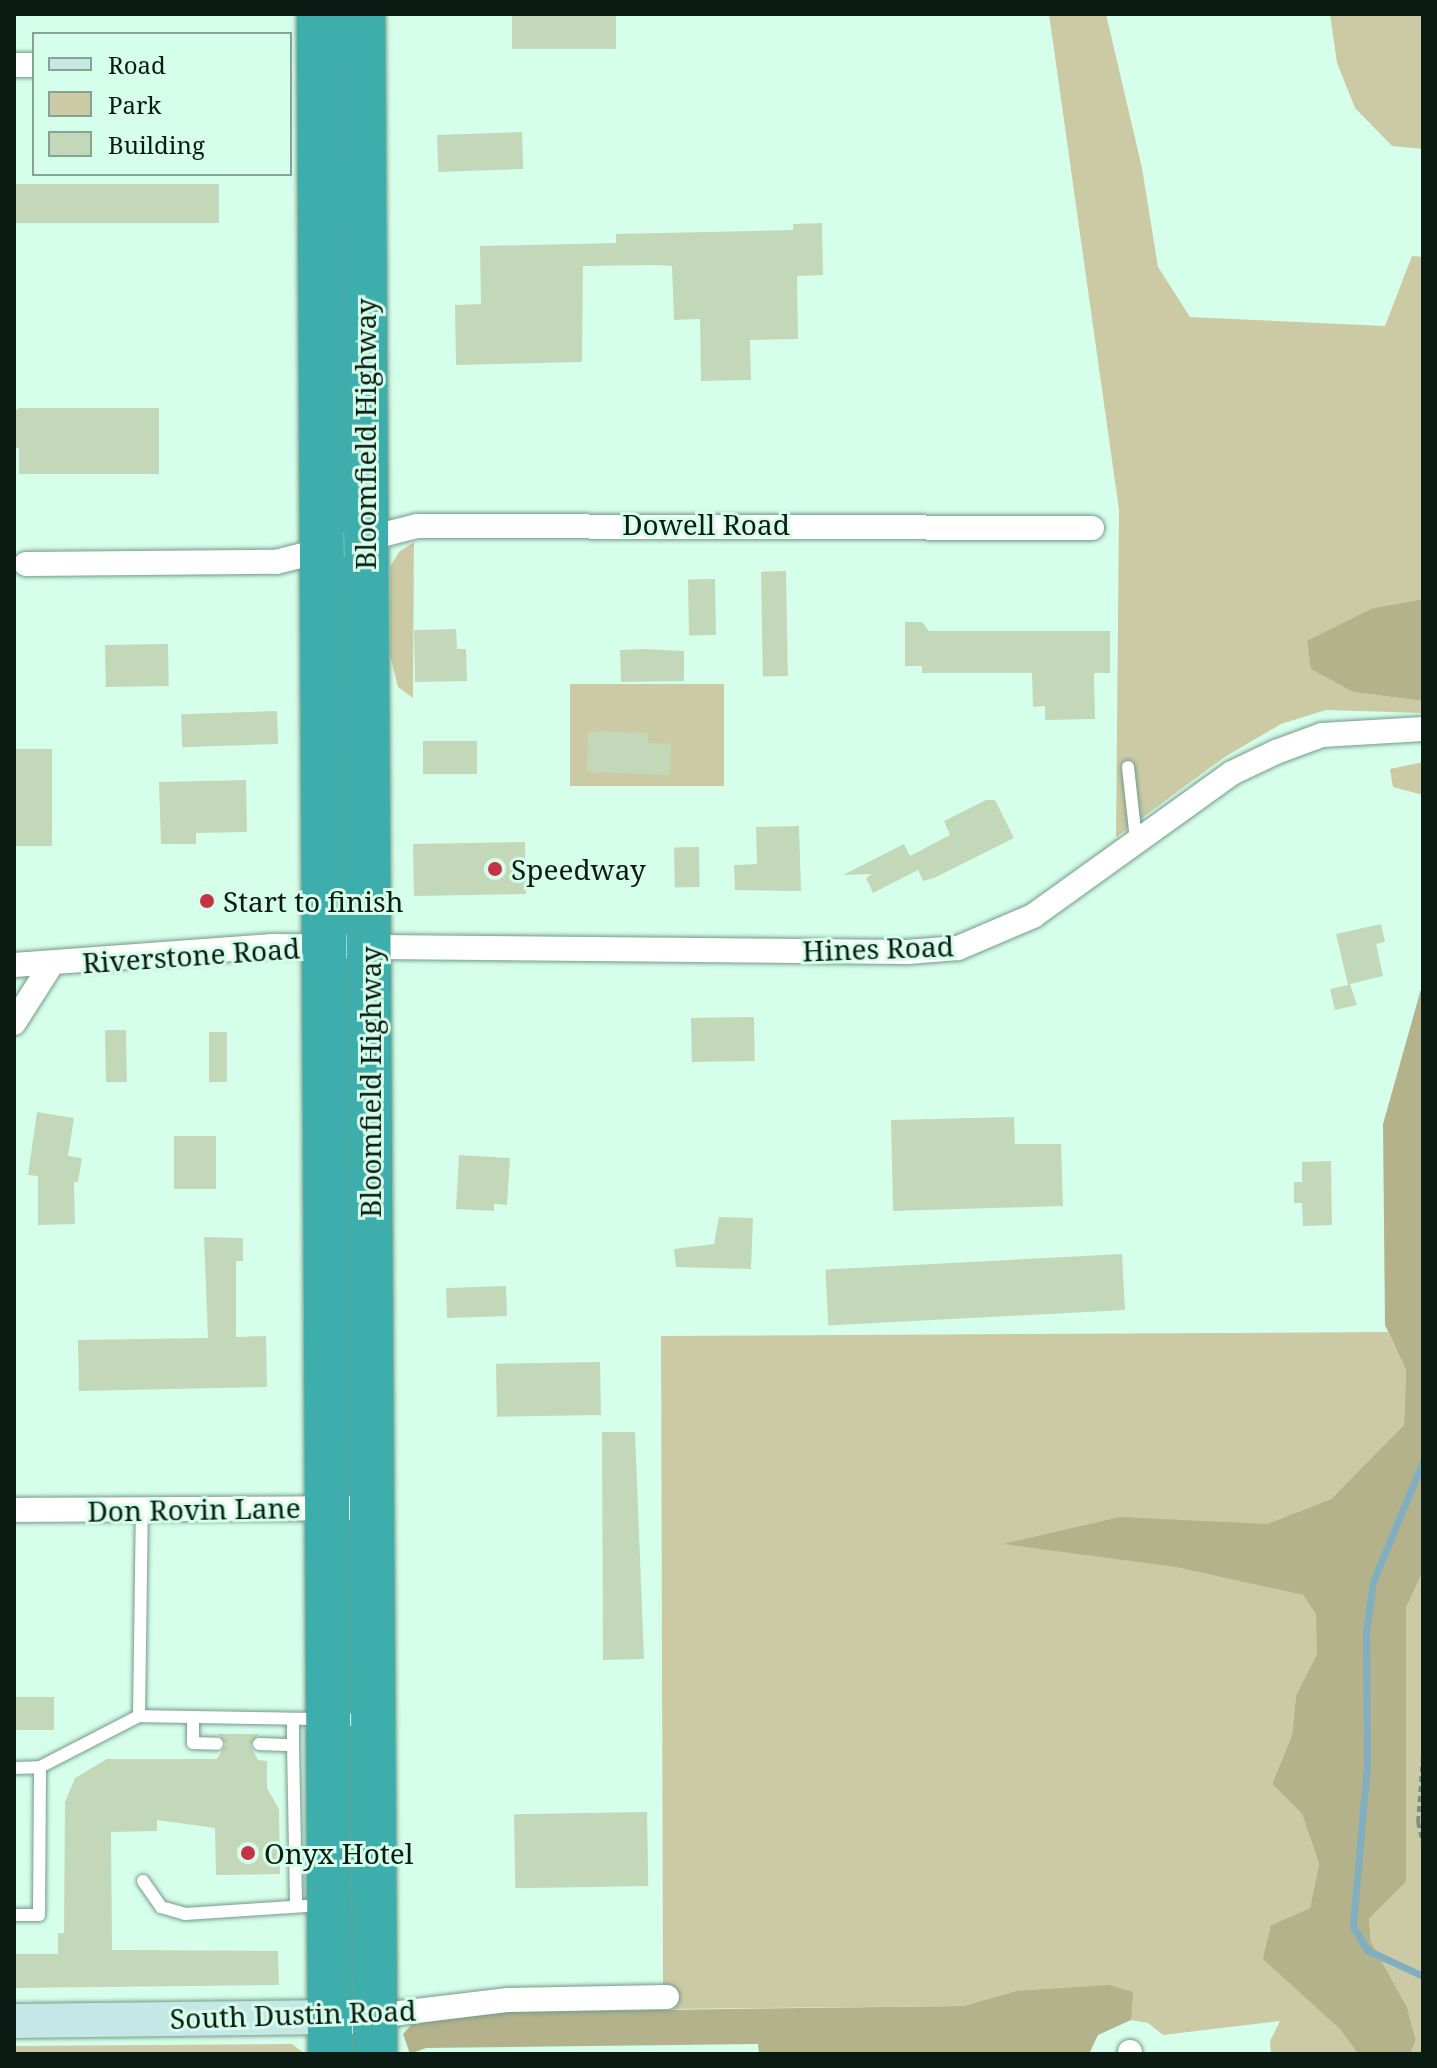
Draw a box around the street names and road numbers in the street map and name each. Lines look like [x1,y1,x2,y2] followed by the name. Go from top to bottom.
[348,298,382,570] street label: Bloomfield Highway
[622,507,790,541] street label: Dowell Road
[802,929,954,967] street label: Hines Road
[81,931,301,979] street label: Riverstone Road
[353,946,387,1218] street label: Bloomfield Highway
[87,1490,301,1528] street label: Don Rovin Lane
[169,1993,417,2035] street label: South Dustin Road

